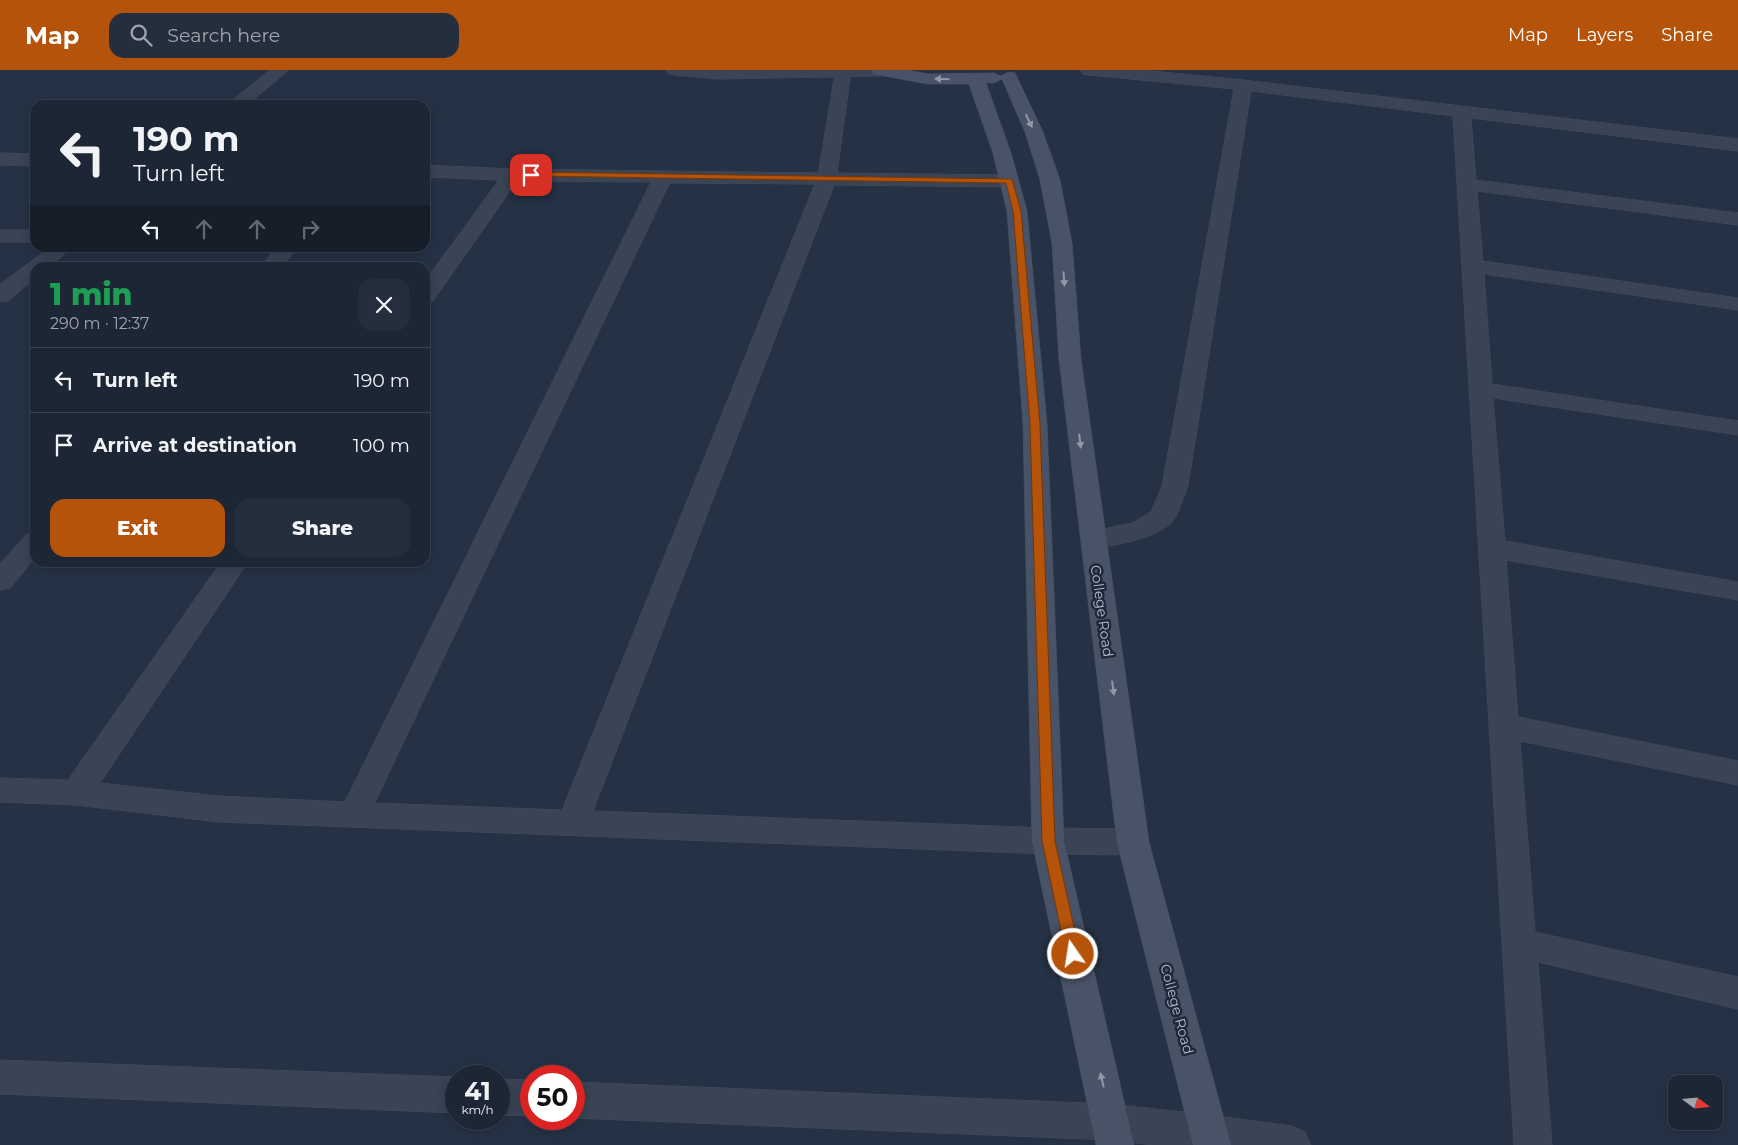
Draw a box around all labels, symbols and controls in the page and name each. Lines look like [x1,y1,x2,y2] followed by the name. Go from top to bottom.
[109,13,459,58] search box
[25,21,79,50] text: Map
[127,21,155,49] icon: search
[167,24,280,47] text: Search here
[1508,24,1548,46] text: Map
[1576,24,1633,46] text: Layers
[1661,24,1713,46] text: Share
[934,75,950,83] one-way arrow
[1025,114,1033,128] one-way arrow
[133,117,239,160] text: 190 m
[50,120,115,185] icon: left
[510,154,552,196] pin
[133,160,225,187] text: Turn left
[517,161,545,189] icon: arrive
[137,215,165,243] icon: left
[190,215,218,243] icon: ahead
[243,215,271,243] icon: ahead
[296,215,324,243] icon: right
[1061,271,1069,287] one-way arrow
[50,276,133,313] text: 1 min
[358,279,410,331] button: close
[50,314,150,333] text: 290 m · 12:37
[50,366,78,394] icon: left
[93,369,178,392] text: Turn left
[354,369,410,392] text: 190 m
[50,431,78,459] icon: arrive
[1077,433,1085,449] one-way arrow
[93,434,297,457] text: Arrive at destination
[353,434,410,457] text: 100 m
[50,499,225,557] button: Exit
[235,499,410,557] button: Share
[1087,564,1117,658] street label: College Road
[1109,681,1117,697] one-way arrow
[1046,927,1098,979] position arrow
[1156,962,1198,1056] street label: College Road
[520,1065,585,1130] speed limit sign: 50
[1098,1073,1106,1088] one-way arrow
[1668,1075,1722,1130] north arrow
[1668,1075,1723,1130] map controls
[464,1076,491,1106] text: 41
[461,1102,494,1117] text: km/h

